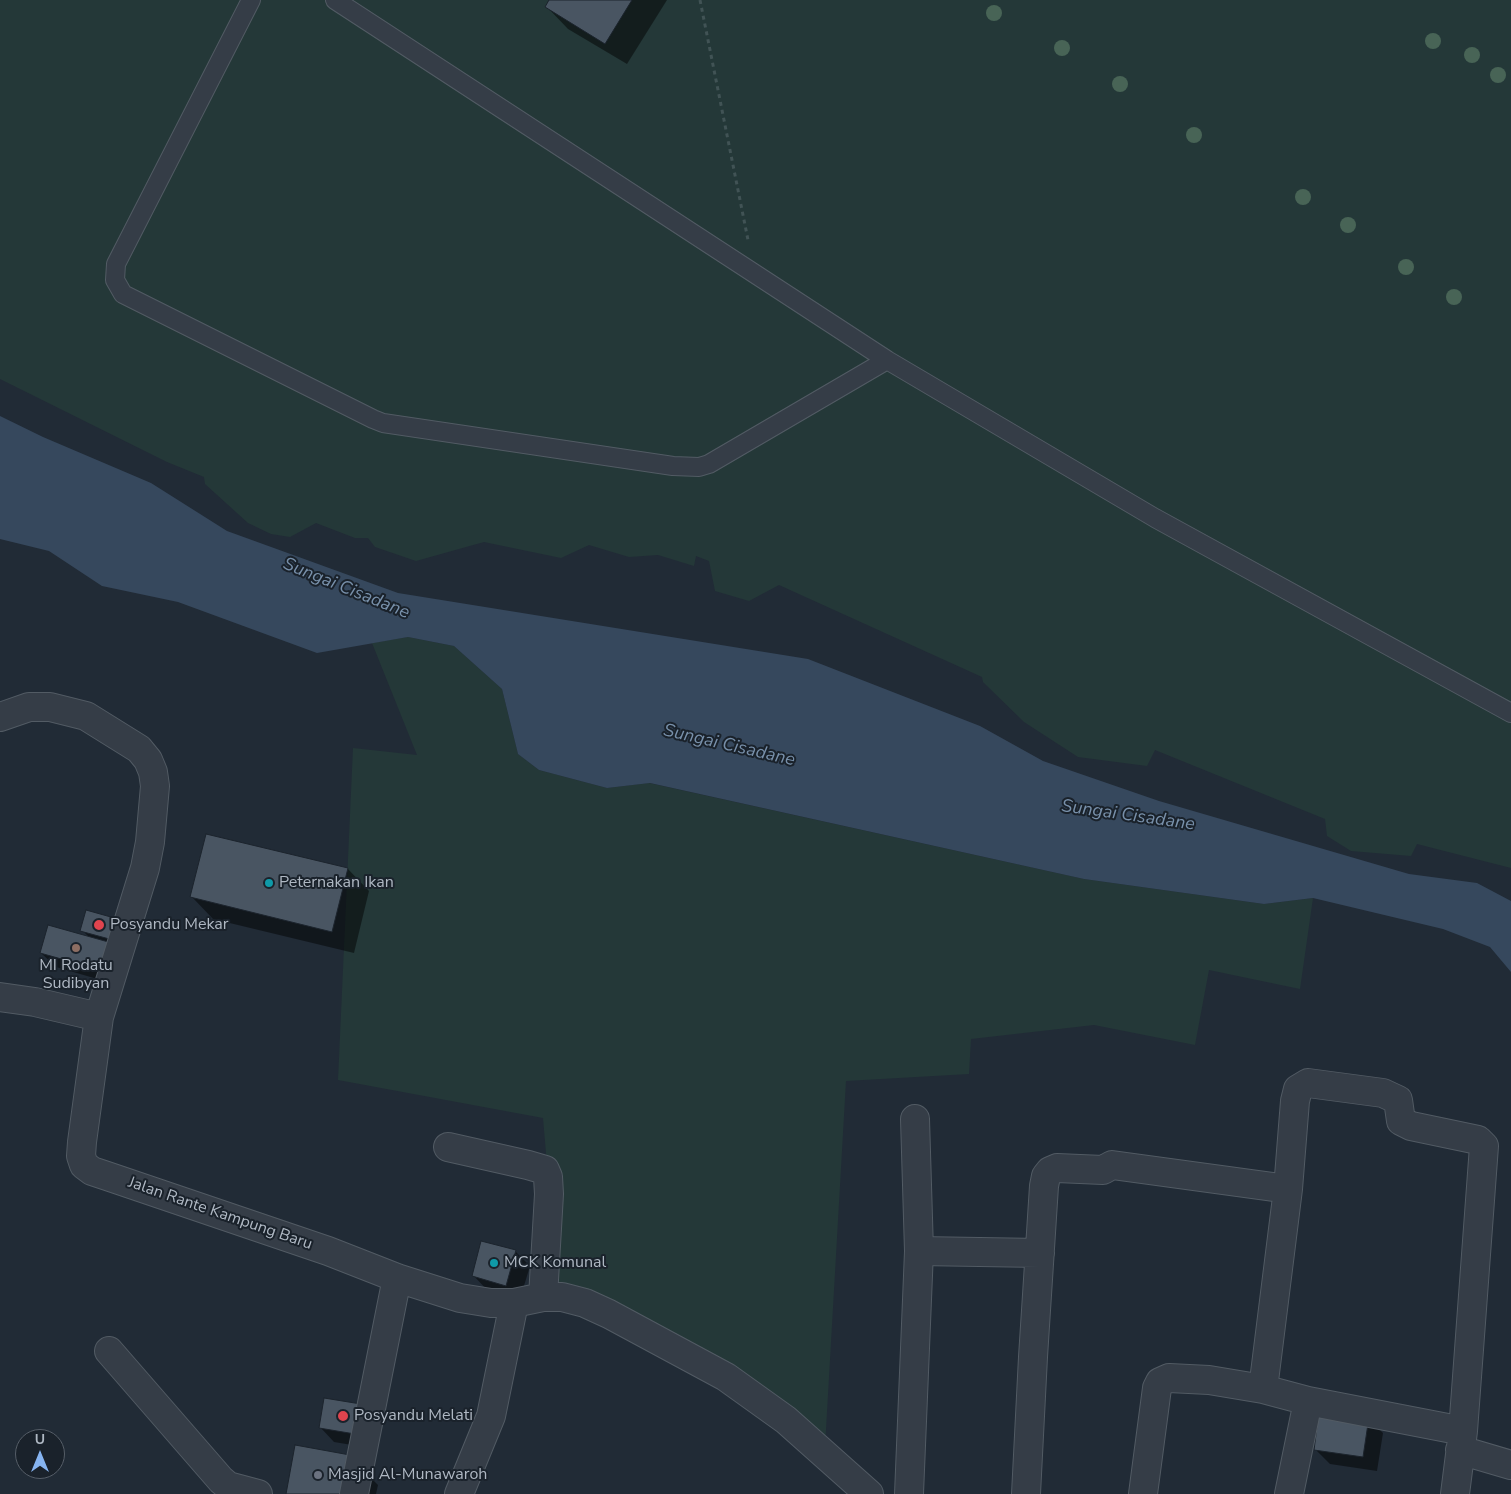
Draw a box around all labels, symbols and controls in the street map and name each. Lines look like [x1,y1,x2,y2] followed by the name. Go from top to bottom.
[280,554,412,624] water label: Sungai Cisadane
[661,720,797,772] water label: Sungai Cisadane
[1060,796,1196,836] water label: Sungai Cisadane
[279,873,394,893] place label: Peternakan Ikan
[263,877,275,889] marker: Peternakan Ikan
[110,915,229,935] place label: Posyandu Mekar
[92,918,106,932] marker: Posyandu Mekar
[70,942,82,954] marker: MI Rodatu Sudibyan
[39,956,113,994] place label: MI Rodatu Sudibyan
[125,1173,315,1255] street label: Jalan Rante Kampung Baru
[504,1253,606,1273] place label: MCK Komunal
[488,1257,500,1269] marker: MCK Komunal
[354,1406,473,1426] place label: Posyandu Melati
[336,1409,350,1423] marker: Posyandu Melati
[15,1429,65,1479] north arrow
[35,1430,45,1449] text: U
[328,1465,487,1485] place label: Masjid Al-Munawaroh
[312,1469,324,1481] marker: Masjid Al-Munawaroh

